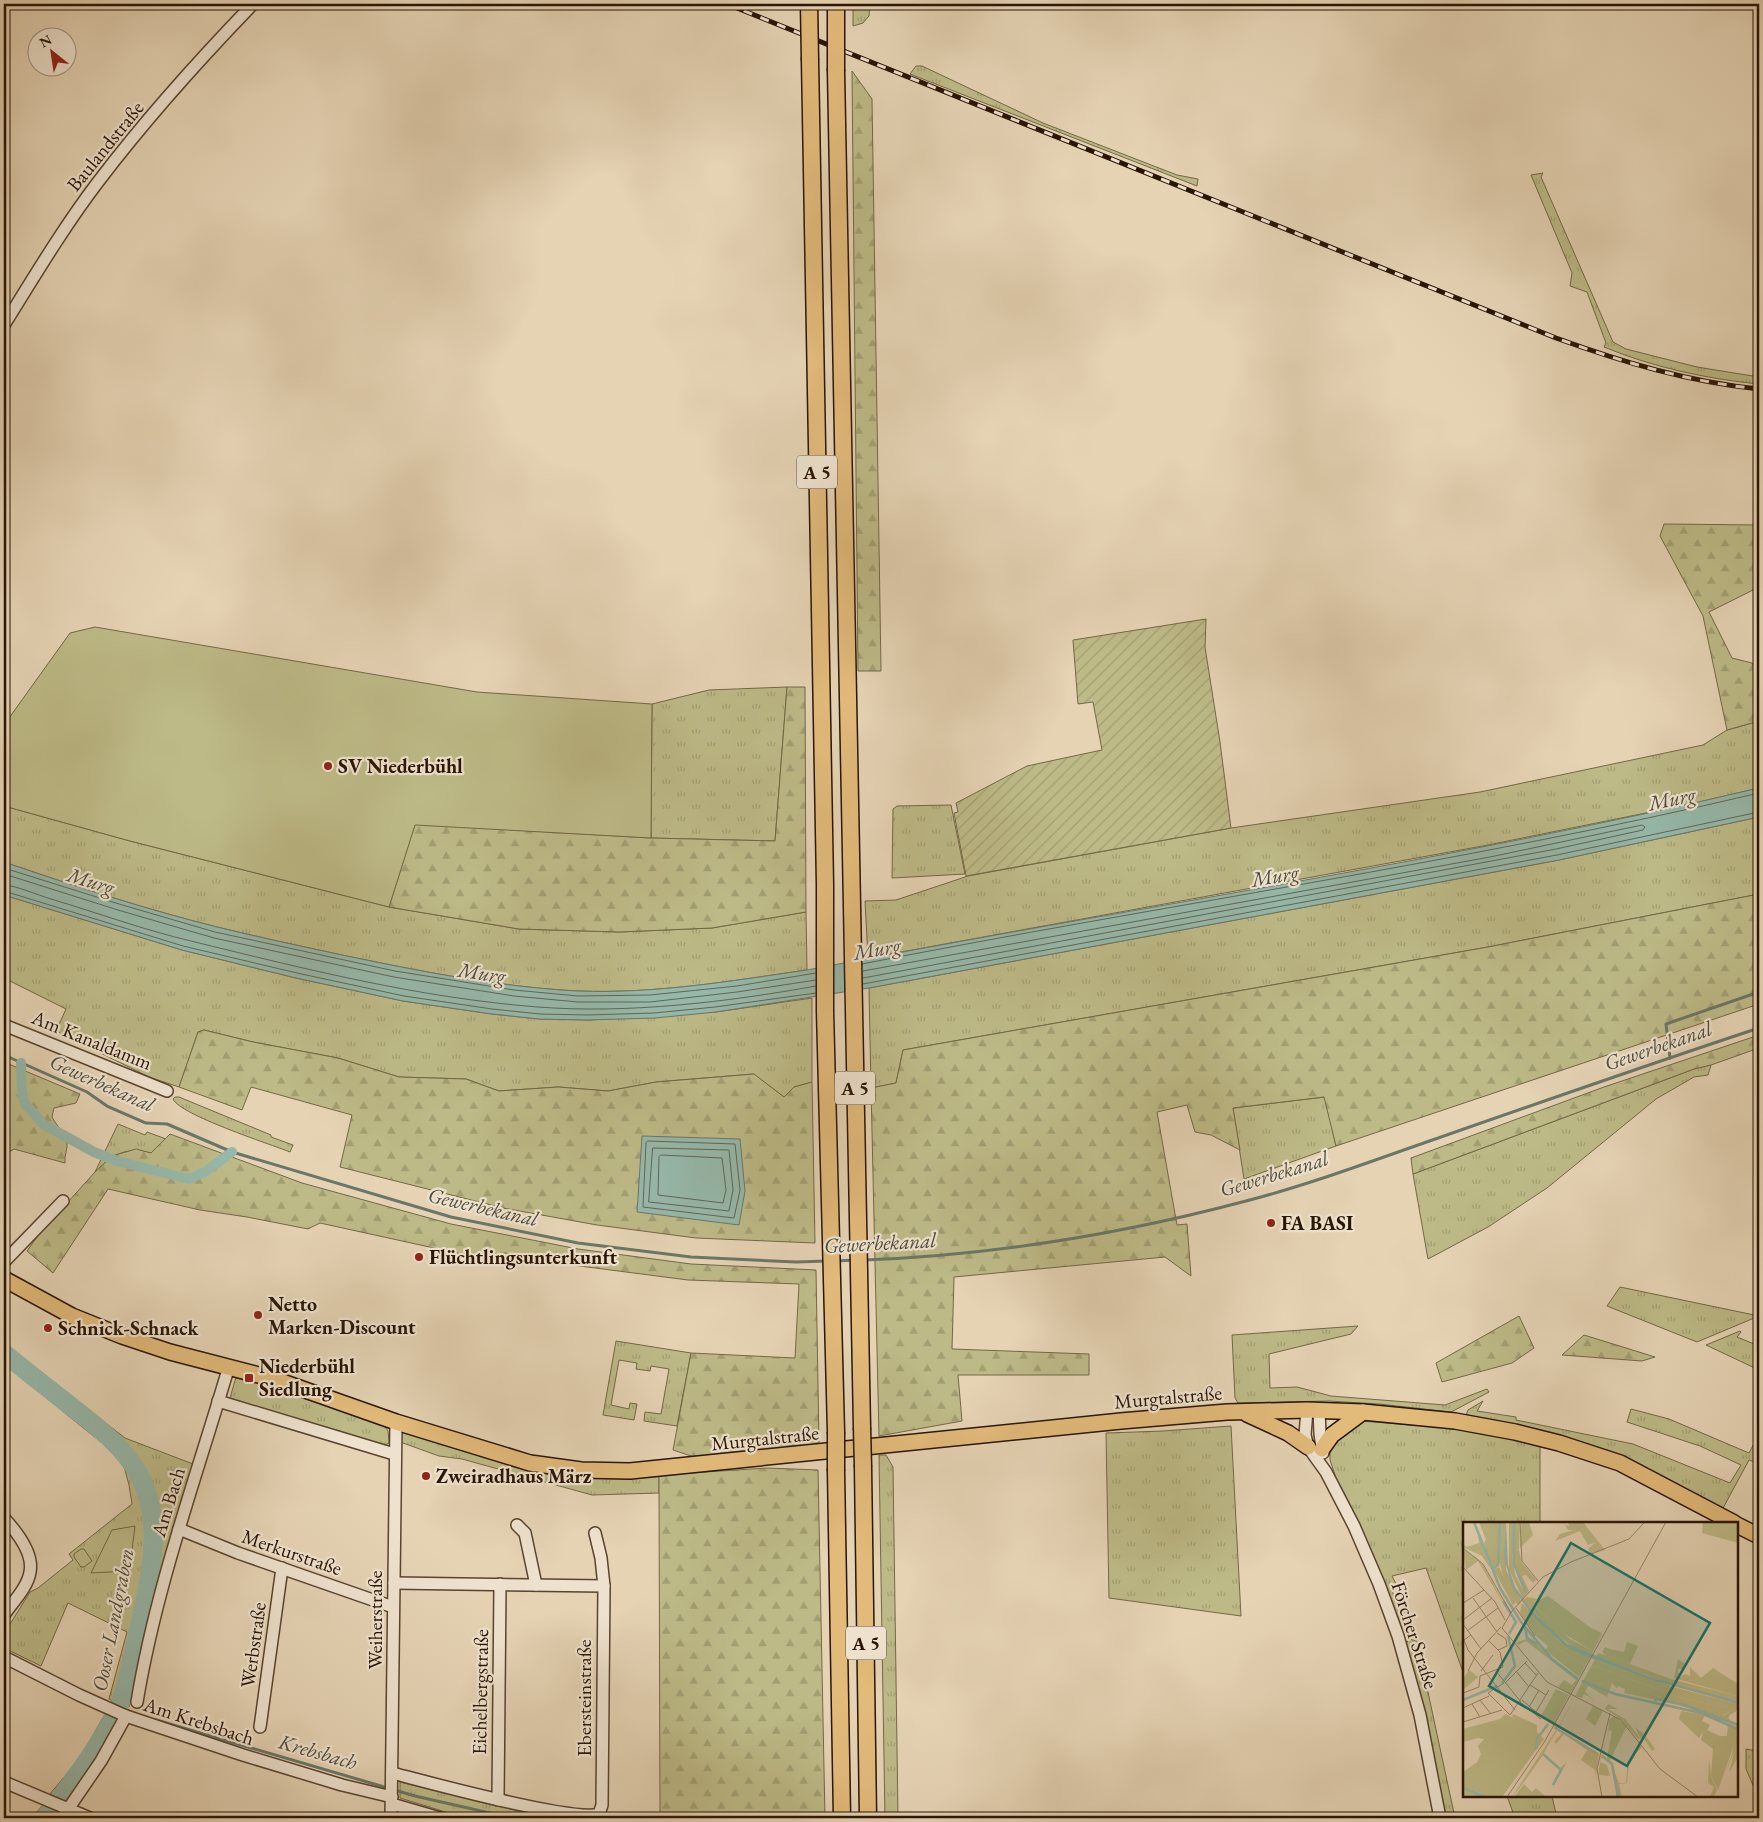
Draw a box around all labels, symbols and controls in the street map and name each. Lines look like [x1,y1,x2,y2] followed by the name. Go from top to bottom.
[28,28,78,78] north arrow
[36,30,55,51] text: N
[61,95,150,197] street label: Baulandstraße
[797,456,837,488] road number: A 5
[338,753,463,779] place label: SV Niederbühl
[322,760,334,772] marker: SV Niederbühl
[1644,780,1699,817] water label: Murg
[1247,858,1302,893] water label: Murg
[62,860,119,901] water label: Murg
[849,931,904,966] water label: Murg
[455,956,509,989] water label: Murg
[27,1004,156,1076] street label: Am Kanaldamm
[1600,1014,1716,1077] water label: Gewerbekanal
[45,1047,160,1118] water label: Gewerbekanal
[835,1072,875,1104] road number: A 5
[1216,1144,1332,1203] water label: Gewerbekanal
[425,1181,542,1233] water label: Gewerbekanal
[1281,1210,1353,1236] place label: FA BASI
[1265,1217,1277,1229] marker: FA BASI
[823,1226,938,1259] water label: Gewerbekanal
[429,1244,618,1270] place label: Flüchtlingsunterkunft
[413,1251,425,1263] marker: Flüchtlingsunterkunft
[268,1291,416,1340] place label: Netto Marken-Discount
[252,1309,264,1321] marker: Netto Marken-Discount
[58,1315,199,1341] place label: Schnick-Schnack
[42,1322,54,1334] marker: Schnick-Schnack
[259,1353,355,1402] place label: Niederbühl Siedlung
[243,1372,255,1384] marker: Niederbühl Siedlung
[1113,1379,1223,1415] street label: Murgtalstraße
[710,1419,820,1457] street label: Murgtalstraße
[436,1463,592,1489] place label: Zweiradhaus März
[145,1464,191,1541] street label: Am Bach
[420,1470,432,1482] marker: Zweiradhaus März
[1463,1522,1738,1797] inset map
[239,1523,346,1581] street label: Merkurstraße
[85,1546,140,1694] water label: Ooser Landgraben
[362,1570,388,1670] street label: Weiherstraße
[1385,1578,1445,1692] street label: Förcher Straße
[234,1600,272,1690] street label: Werbstraße
[846,1626,886,1660] road number: A 5
[466,1629,494,1755] street label: Eichelbergstraße
[571,1639,597,1757] street label: Ebersteinstraße
[140,1691,258,1751] street label: Am Krebsbach
[275,1727,360,1776] water label: Krebsbach

